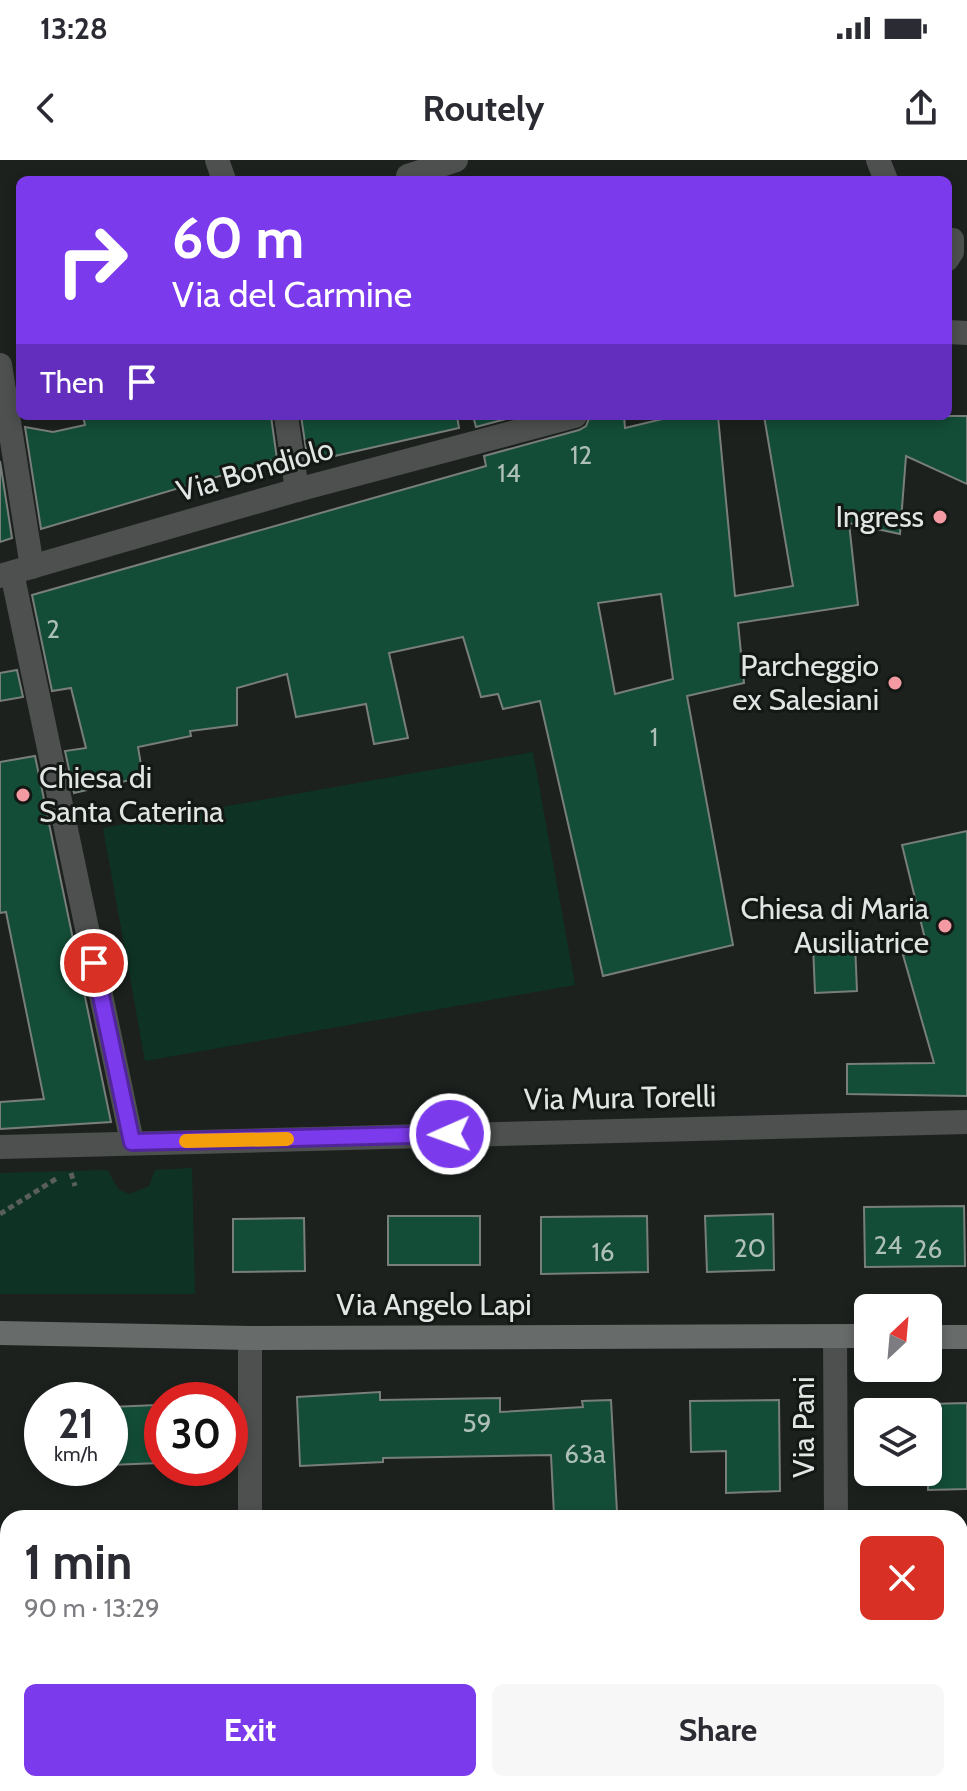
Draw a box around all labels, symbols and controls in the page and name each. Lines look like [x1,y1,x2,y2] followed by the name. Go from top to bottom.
[40,10,108,47] text: 13:28
[24,86,68,130] icon: back
[423,86,544,130] text: Routely
[899,86,943,130] icon: share
[172,204,304,272] text: 60 m
[40,208,144,312] icon: right
[172,272,412,316] text: Via del Carmine
[120,360,164,404] icon: arrive
[40,364,104,401] text: Then
[172,430,337,510] street label: Via Bondiolo
[570,439,592,471] house number: 12
[497,457,521,489] house number: 14
[836,498,924,535] place label: Ingress
[931,508,949,526] marker: Ingress
[46,613,60,645] house number: 2
[732,647,879,718] place label: Parcheggio ex Salesiani
[886,674,904,692] marker: Parcheggio ex Salesiani
[650,721,658,753] house number: 1
[39,759,224,830] place label: Chiesa di Santa Caterina
[14,786,32,804] marker: Chiesa di Santa Caterina
[740,890,930,961] place label: Chiesa di Maria Ausiliatrice
[936,917,954,935] marker: Chiesa di Maria Ausiliatrice
[60,929,128,997] pin
[72,941,116,985] icon: arrive
[523,1077,716,1118] street label: Via Mura Torelli
[408,1092,492,1176] position arrow
[874,1229,902,1261] house number: 24
[734,1232,766,1264] house number: 20
[914,1233,942,1265] house number: 26
[591,1236,615,1268] house number: 16
[336,1286,532,1323] street label: Via Angelo Lapi
[854,1294,942,1382] north arrow
[854,1294,942,1486] map controls
[785,1376,822,1478] street label: Via Pani
[144,1382,248,1486] speed limit sign: 30
[854,1398,942,1486] button: layers
[58,1399,94,1448] text: 21
[463,1407,491,1439] house number: 59
[564,1438,606,1470] house number: 63a
[54,1442,98,1466] text: km/h
[24,1533,132,1591] text: 1 min
[860,1536,944,1620] button: close
[24,1592,160,1624] text: 90 m · 13:29
[24,1684,476,1776] button: Exit
[492,1684,944,1776] button: Share

